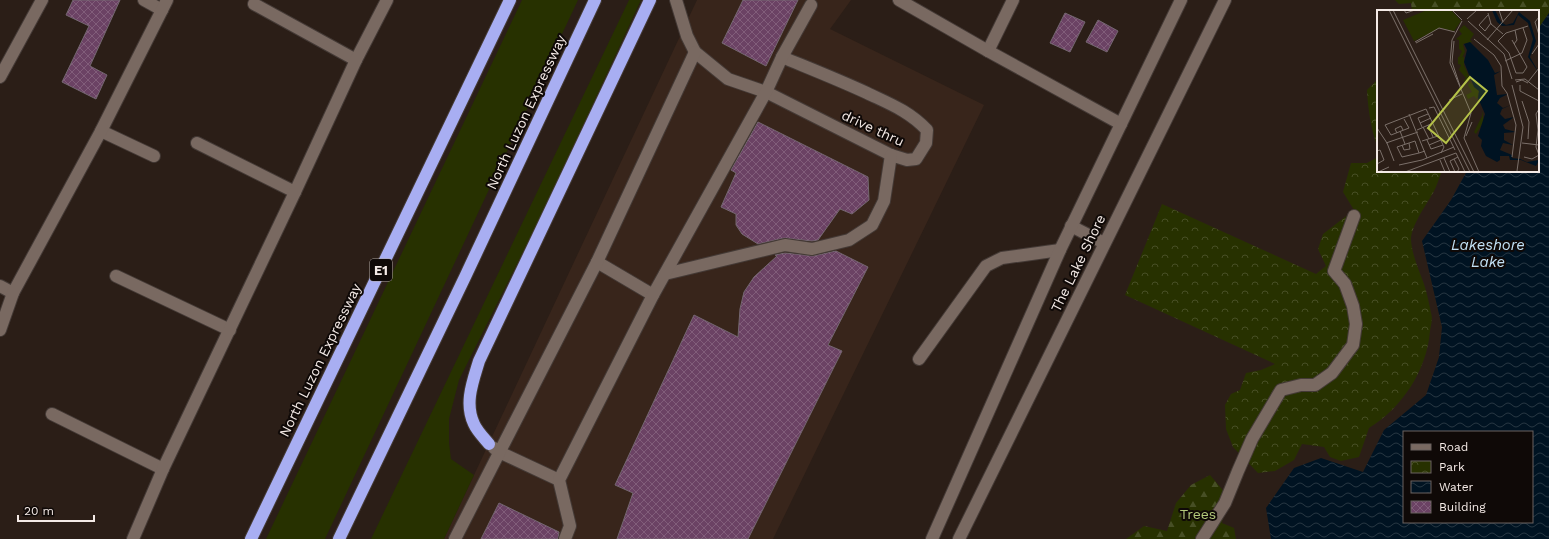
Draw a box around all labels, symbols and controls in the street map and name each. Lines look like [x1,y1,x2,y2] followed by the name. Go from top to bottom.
[1377,10,1539,172] inset map
[483,32,569,192] street label: North Luzon Expressway
[839,107,907,149] street label: drive thru
[1048,212,1108,314] street label: The Lake Shore
[1451,236,1525,271] water label: Lakeshore Lake
[370,259,392,281] road number: E1
[276,280,364,439] street label: North Luzon Expressway
[1403,431,1533,523] legend
[1439,440,1468,454] text: Road
[1439,460,1465,474] text: Park
[1439,480,1474,494] text: Water
[18,497,94,523] scale bar
[1439,500,1486,514] text: Building
[24,504,54,518] text: 20 m
[1180,506,1216,522] park label: Trees

